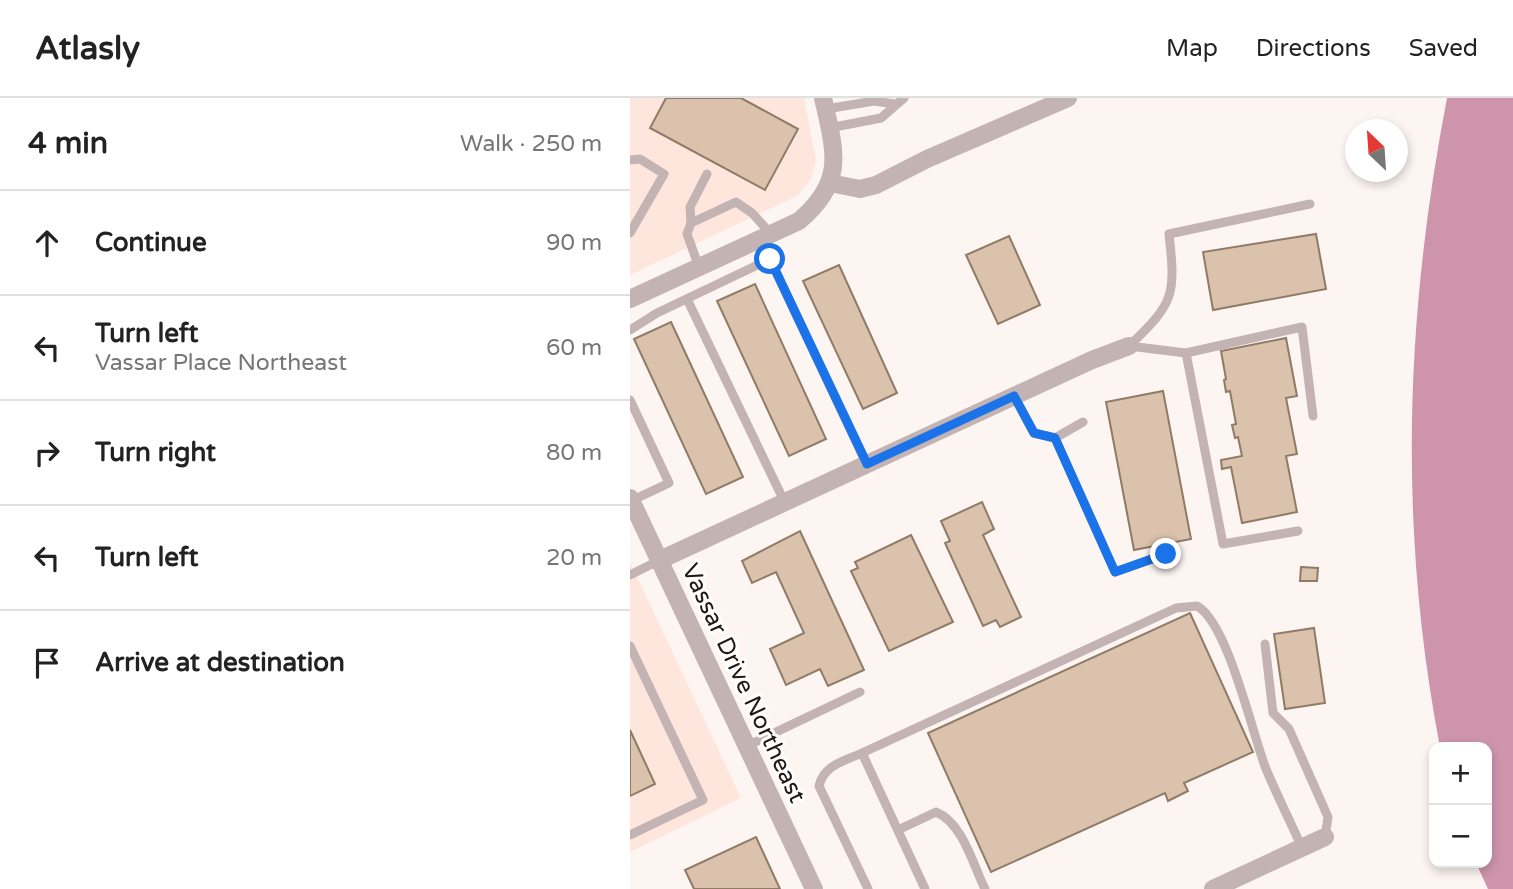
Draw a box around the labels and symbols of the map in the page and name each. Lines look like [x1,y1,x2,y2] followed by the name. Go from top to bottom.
[1345,119,1408,182] north arrow
[754,243,785,274] route start
[1150,538,1181,569] route end
[675,559,812,807] street label: Vassar Drive Northeast

